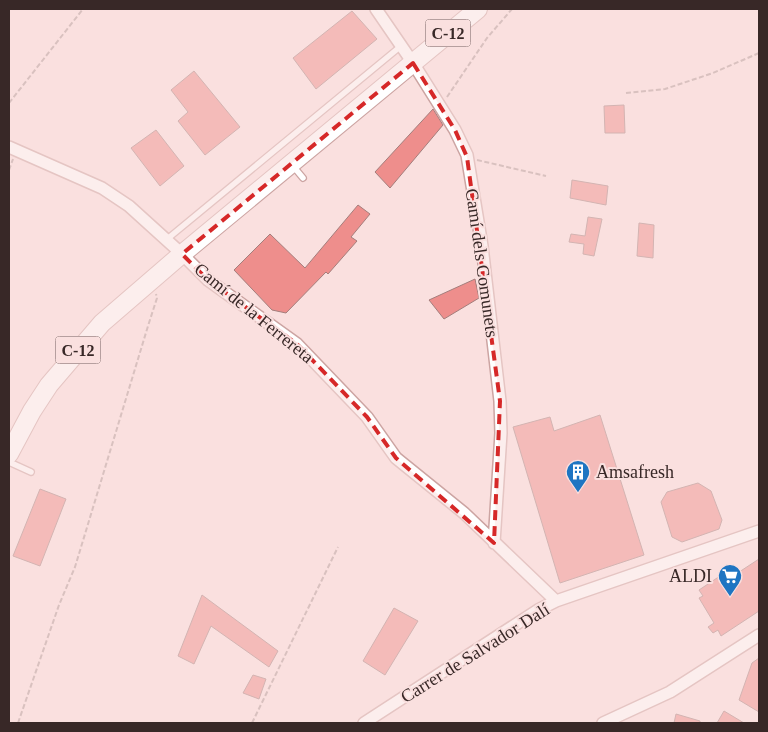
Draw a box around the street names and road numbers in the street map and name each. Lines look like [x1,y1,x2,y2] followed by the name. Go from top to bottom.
[426,19,470,46] road number: C-12
[462,187,502,339] street label: Camí dels Comunets
[190,259,318,367] street label: Camí de la Ferrereta
[56,336,100,364] road number: C-12
[397,599,553,707] street label: Carrer de Salvador Dalí

